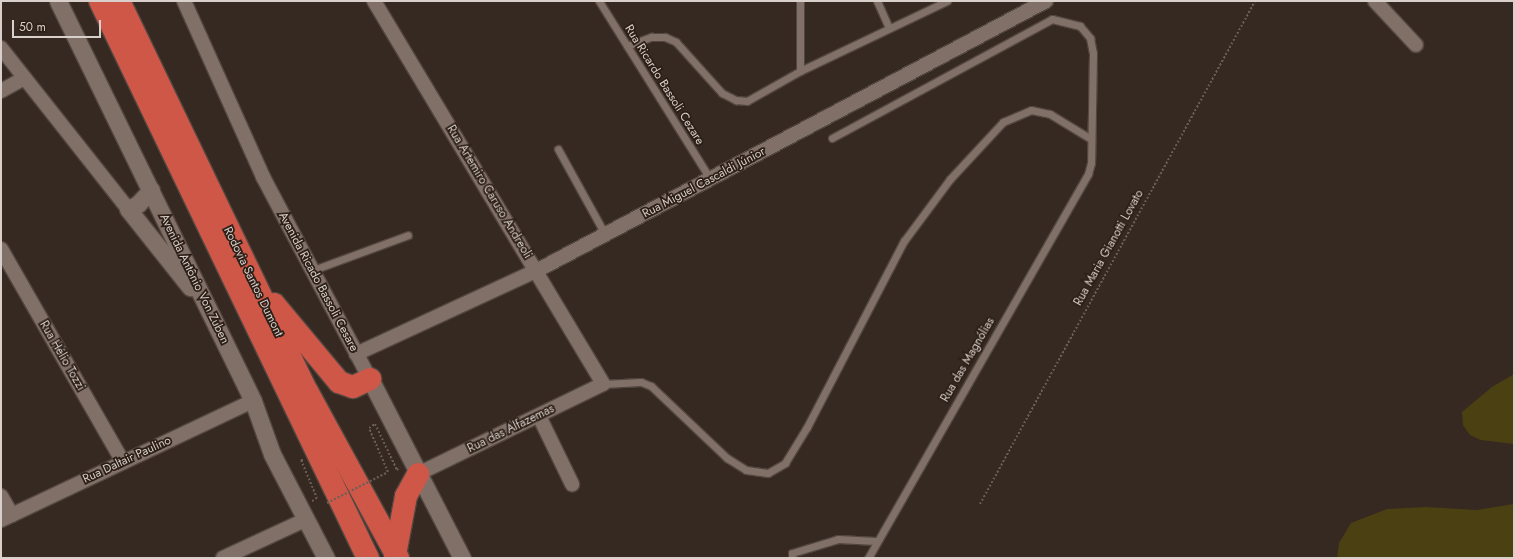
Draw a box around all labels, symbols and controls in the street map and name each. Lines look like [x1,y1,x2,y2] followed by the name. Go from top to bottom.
[14,12,103,38] scale bar
[19,18,46,36] text: 50 m
[621,22,707,148] street label: Rua Ricardo Bassoli Cezare
[443,123,535,261] street label: Rua Artemiro Caruso Andreoli
[640,145,768,221] street label: Rua Miguel Cascaldi Júnior
[1071,188,1147,308] street label: Rua Maria Gianotti Lovato
[275,210,361,354] street label: Avenida Ricado Bassoli Cesare
[156,212,232,346] street label: Avenida Antônio Von Zuben
[220,225,286,339] street label: Rodovia Santos Dumont
[938,315,998,405] street label: Rua das Magnólias
[36,318,88,394] street label: Rua Hélio Tozzi
[465,402,557,456] street label: Rua das Alfazemas
[81,433,173,487] street label: Rua Daltair Paulino

